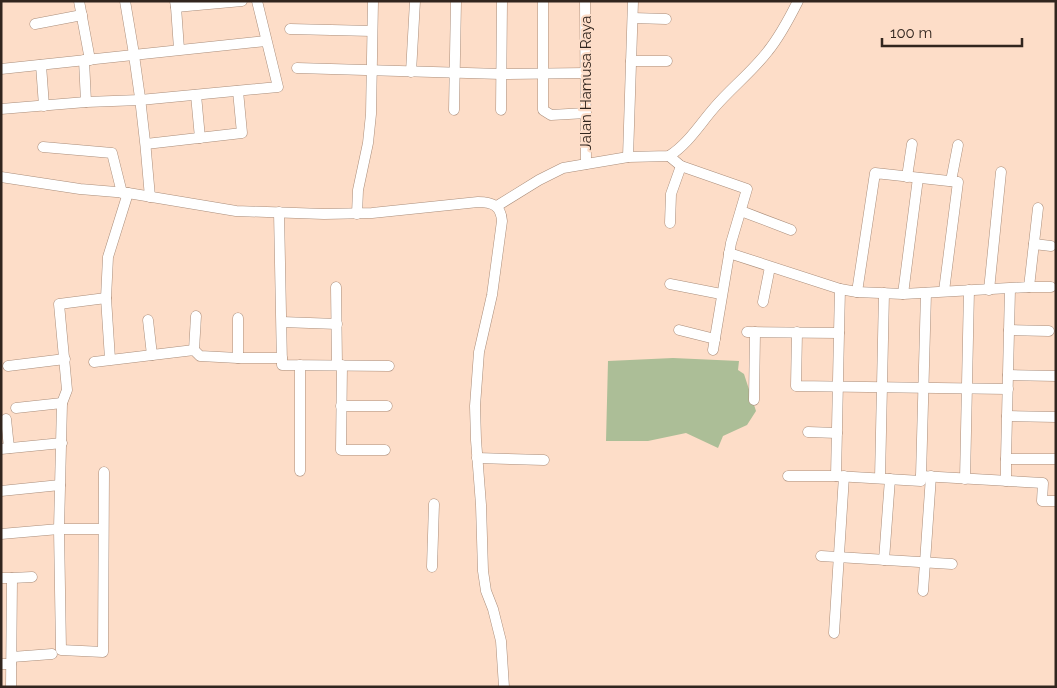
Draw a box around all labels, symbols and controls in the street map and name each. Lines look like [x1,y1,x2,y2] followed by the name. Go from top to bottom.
[882,15,1022,47] scale bar
[577,16,595,150] street label: Jalan Hamusa Raya
[890,24,932,42] text: 100 m

